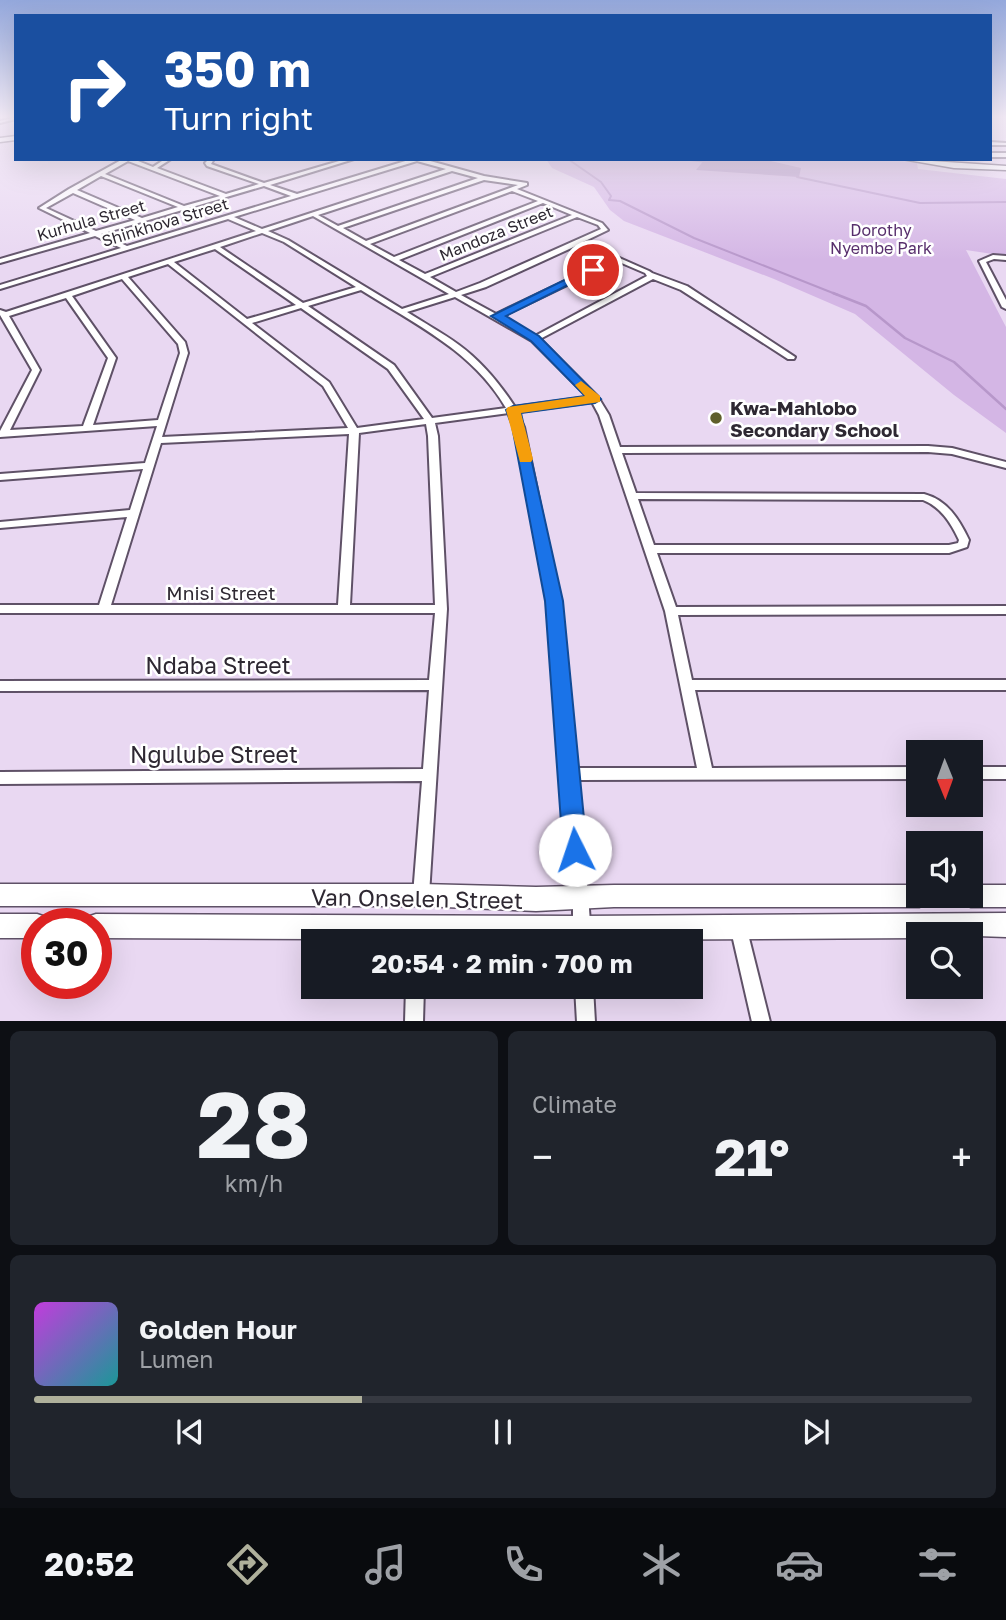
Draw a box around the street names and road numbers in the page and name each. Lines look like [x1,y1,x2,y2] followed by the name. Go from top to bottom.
[99,193,231,251] street label: Shinkhova Street
[35,195,147,245] street label: Kurhula Street
[436,201,556,265] street label: Mandoza Street
[166,581,276,604] street label: Mnisi Street
[145,651,291,679] street label: Ndaba Street
[130,740,298,768] street label: Ngulube Street
[311,882,523,914] street label: Van Onselen Street

